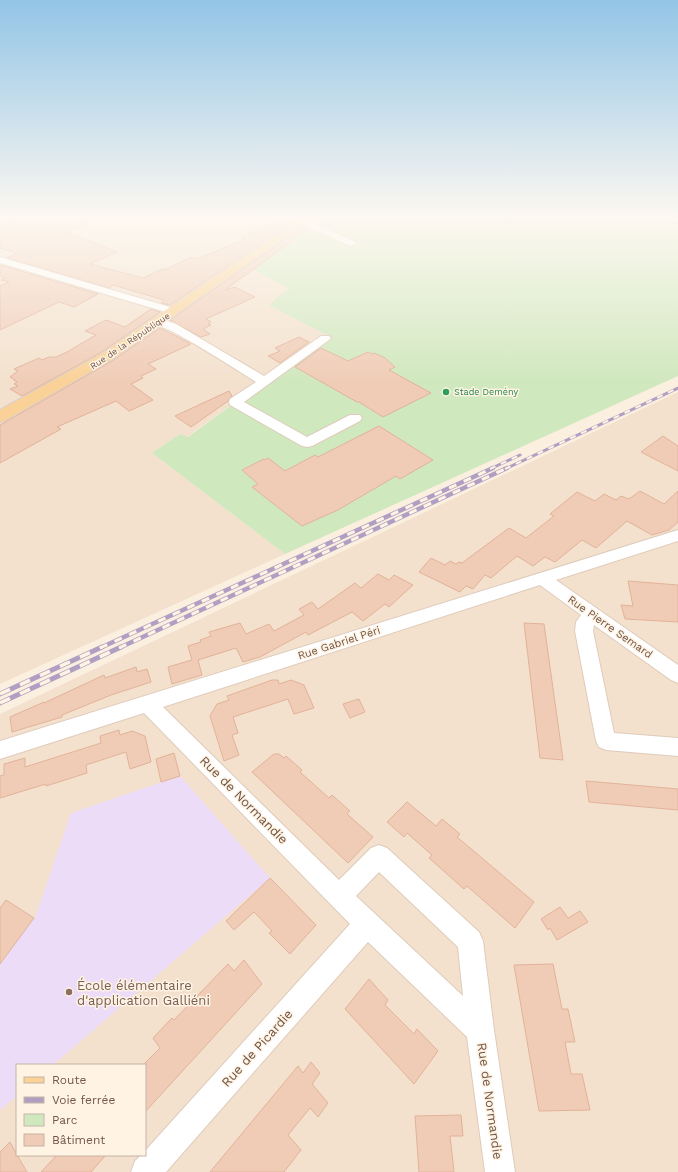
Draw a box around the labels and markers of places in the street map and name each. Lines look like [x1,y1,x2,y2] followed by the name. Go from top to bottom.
[441,387,451,397] marker: Stade Demény
[454,387,518,397] place label: Stade Demény
[77,977,210,1008] place label: École élémentaire d'application Galliéni
[64,987,74,997] marker: École élémentaire d'application Galliéni

